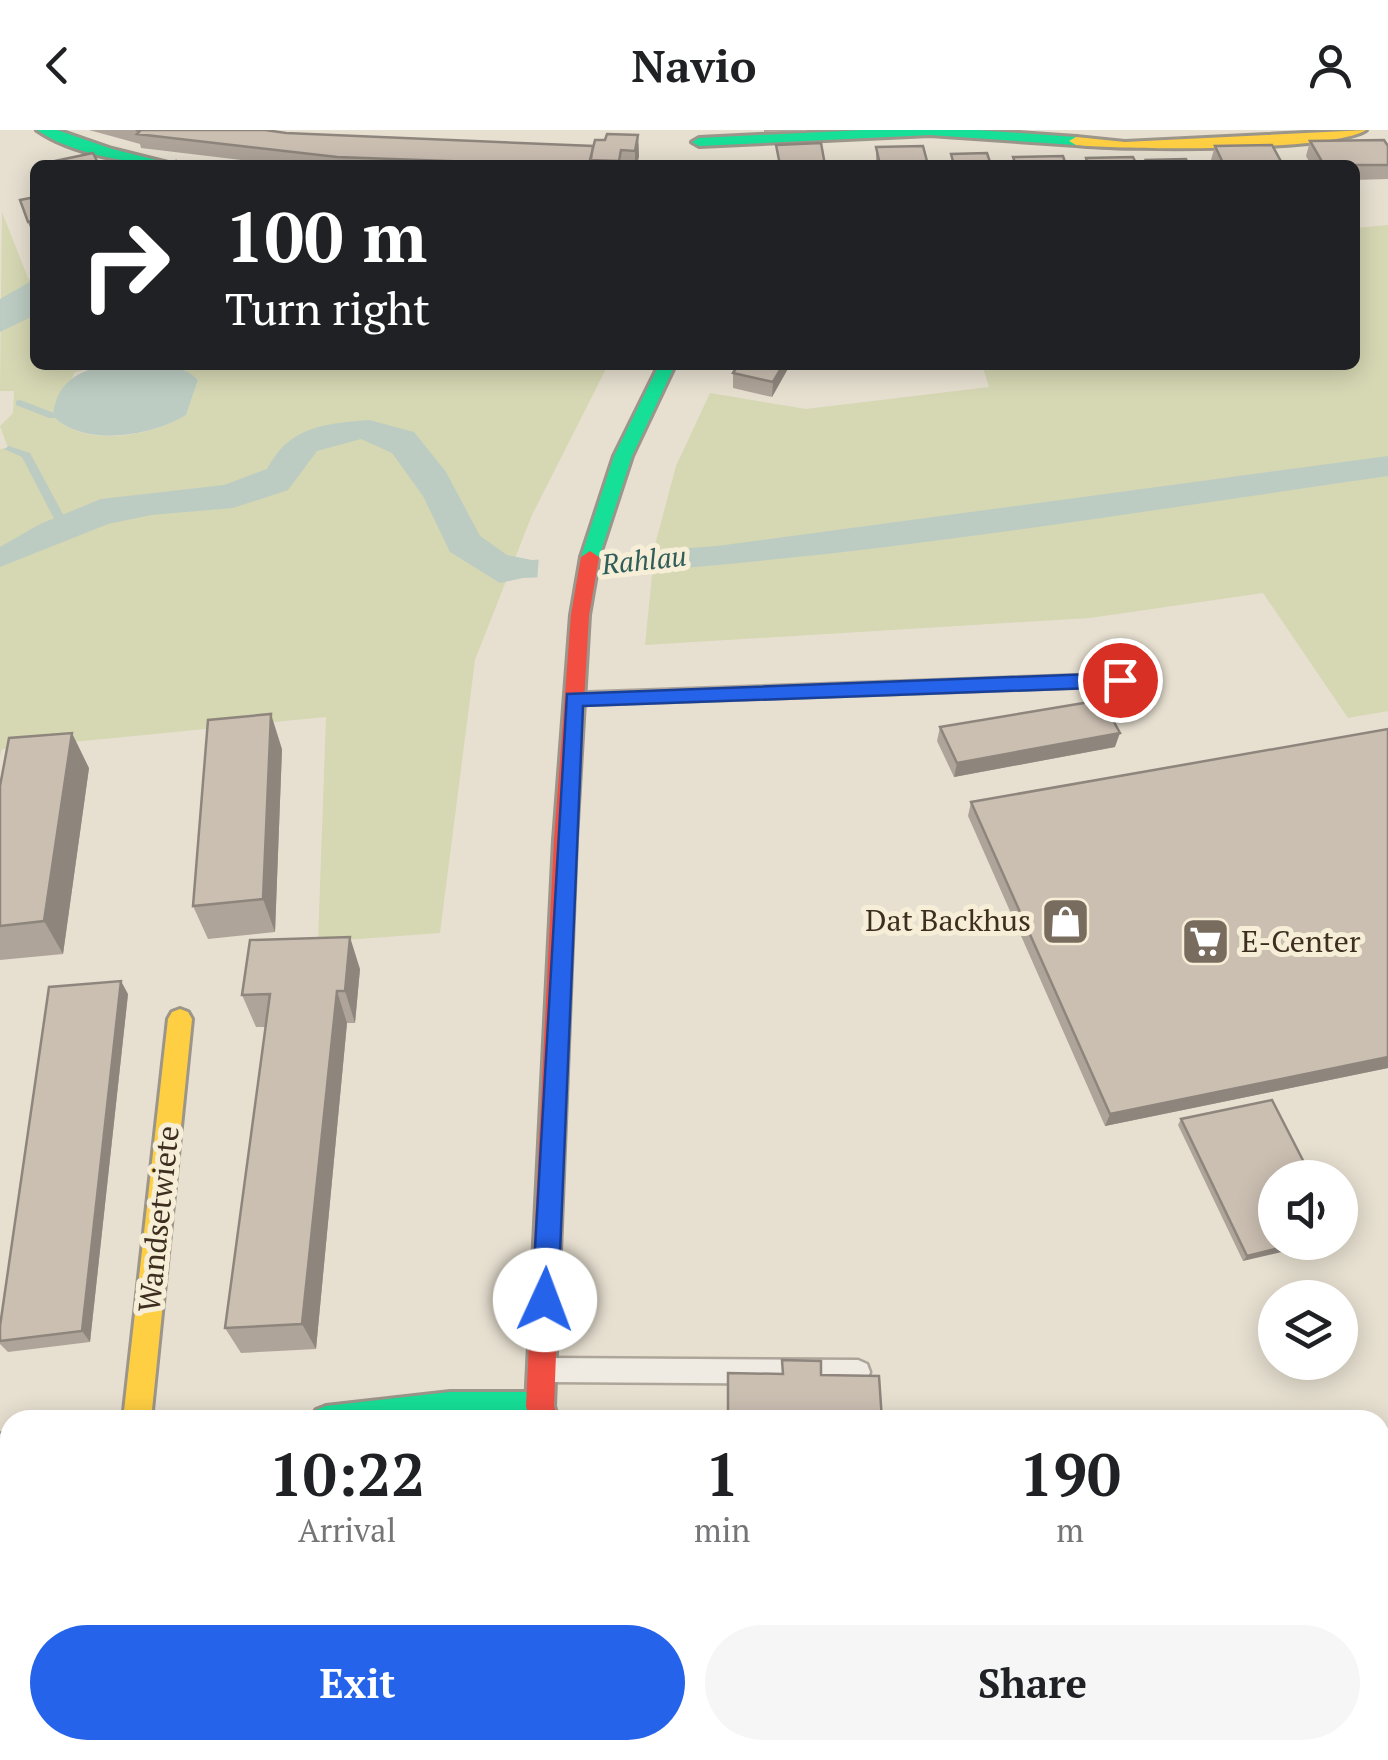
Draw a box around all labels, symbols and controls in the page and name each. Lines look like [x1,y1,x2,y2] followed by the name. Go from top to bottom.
[631,35,757,95] text: Navio
[30,38,85,93] icon: back
[1303,38,1358,93] icon: person
[225,189,427,282] text: 100 m
[60,200,190,330] icon: right
[225,278,430,338] text: Turn right
[599,537,688,582] water label: Rahlau
[1078,638,1163,723] pin
[1093,653,1148,708] icon: arrive
[1040,895,1092,947] shop icon: Dat Backhus
[865,900,1031,940] place label: Dat Backhus
[1180,916,1232,968] supermarket icon: E-Center
[1241,921,1361,961] place label: E-Center
[128,1124,188,1314] street label: Wandsetwiete
[1258,1160,1358,1380] map controls
[1258,1160,1358,1260] button: sound
[493,1248,597,1352] position arrow
[1258,1280,1358,1380] button: layers
[269,1434,425,1513] text: 10:22
[705,1434,739,1513] text: 1
[1019,1434,1121,1513] text: 190
[298,1509,396,1551] text: Arrival
[694,1509,750,1551] text: min
[1056,1509,1084,1551] text: m
[30,1625,685,1740] button: Exit
[705,1625,1360,1740] button: Share

